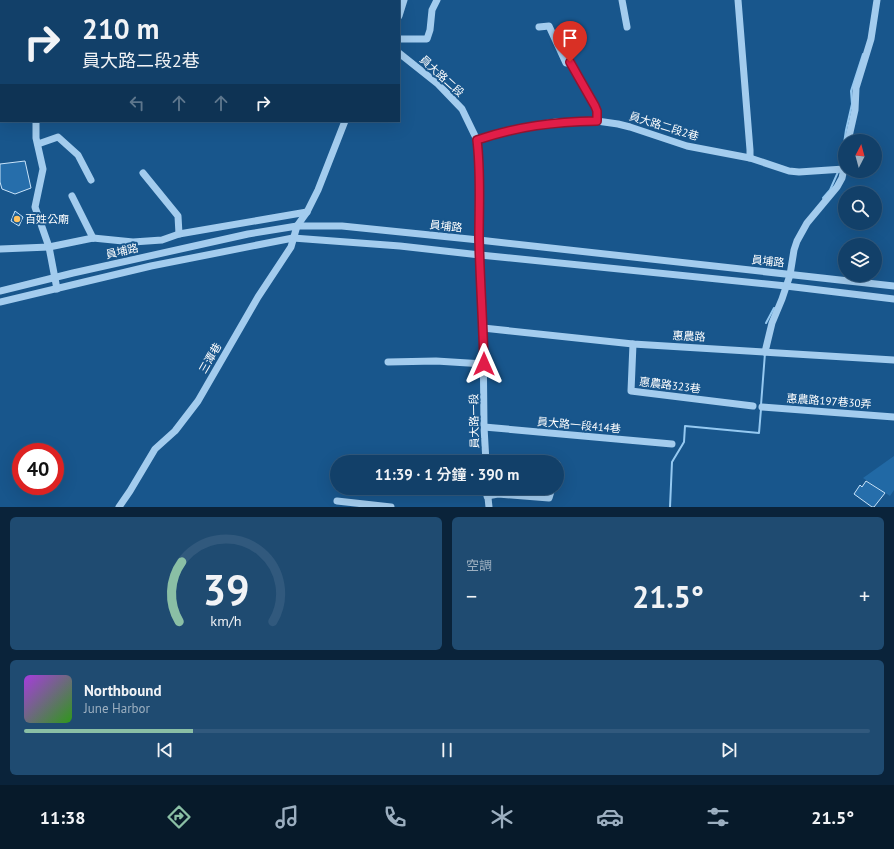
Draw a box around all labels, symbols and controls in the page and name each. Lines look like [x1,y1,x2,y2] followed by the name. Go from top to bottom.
[82,10,159,47] text: 210 m
[16,16,68,68] icon: right
[553,21,587,62] pin
[559,27,581,49] icon: arrive
[82,49,200,72] text: 員大路二段2巷
[417,52,467,100] street label: 員大路二段
[126,92,148,114] icon: left
[168,92,190,114] icon: ahead
[210,92,232,114] icon: ahead
[252,92,274,114] icon: right
[628,109,700,143] street label: 員大路二段2巷
[838,134,882,178] north arrow
[838,134,882,282] map controls
[838,186,882,230] button: search
[25,212,69,226] place label: 百姓公廟
[12,214,22,224] marker: 百姓公廟
[429,217,463,235] street label: 員埔路
[838,238,882,282] button: layers
[104,240,140,262] street label: 員埔路
[751,252,785,270] street label: 員埔路
[672,328,706,344] street label: 惠農路
[196,340,224,376] street label: 三潭巷
[463,343,505,385] position arrow
[638,374,702,396] street label: 惠農路323巷
[786,391,872,411] street label: 惠農路197巷30弄
[467,393,481,449] street label: 員大路一段
[537,414,621,436] street label: 員大路一段414巷
[12,443,64,495] speed limit sign: 40
[375,465,519,484] text: 11:39 · 1 分鐘 · 390 m
[466,557,492,574] text: 空調
[202,562,250,615] text: 39
[632,577,704,616] text: 21.5°
[466,582,477,610] text: −
[859,582,870,610] text: +
[210,610,242,629] text: km/h
[84,681,161,700] text: Northbound
[84,700,150,717] text: June Harbor
[154,739,176,761] icon: previous
[436,739,458,761] icon: pause
[718,739,740,761] icon: next
[165,803,193,831] icon: directions
[273,803,301,831] icon: music
[381,803,409,831] icon: phone
[488,803,516,831] icon: climate
[596,803,624,831] icon: car
[704,803,732,831] icon: filters
[40,806,86,829] text: 11:38
[811,806,854,829] text: 21.5°

